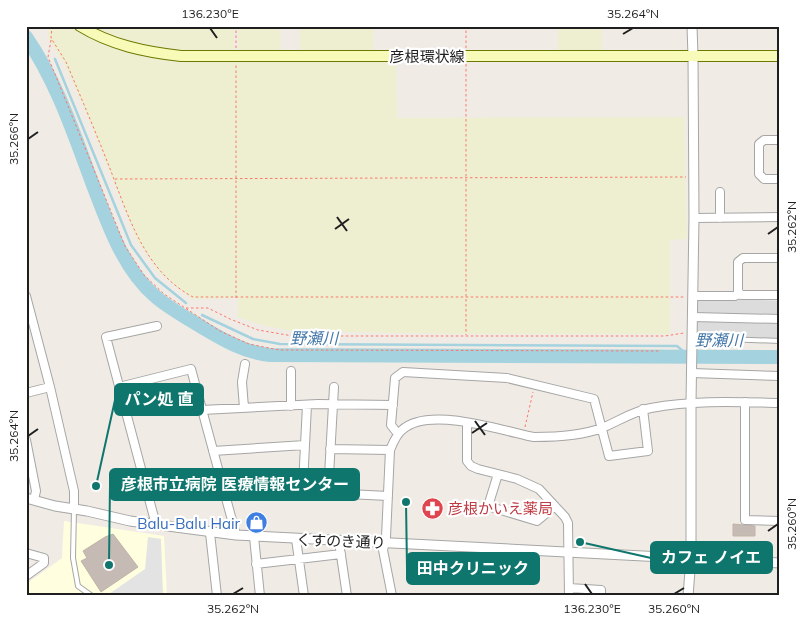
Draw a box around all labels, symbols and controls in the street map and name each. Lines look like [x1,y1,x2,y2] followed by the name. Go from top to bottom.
[181,6,239,21] text: 136.230°E
[607,6,659,21] text: 35.264°N
[389,47,465,66] street label: 彦根環状線
[6,113,21,165] text: 35.266°N
[784,201,799,253] text: 35.262°N
[290,328,340,348] water label: 野瀬川
[695,330,745,350] water label: 野瀬川
[115,384,203,415] callout: パン処 直
[124,389,194,409] text: パン処 直
[6,410,21,462] text: 35.264°N
[110,469,359,500] callout: 彦根市立病院 医療情報センター
[121,474,349,494] text: 彦根市立病院 医療情報センター
[420,496,444,520] pharmacy icon: 彦根かいえ薬局
[784,498,799,550] text: 35.260°N
[448,499,553,518] place label: 彦根かいえ薬局
[244,511,268,535] shop icon: Balu-Balu Hair
[137,514,241,533] place label: Balu-Balu Hair
[296,530,386,552] street label: くすのき通り
[651,542,772,573] callout: カフェ ノイエ
[661,547,761,567] text: カフェ ノイエ
[407,553,539,584] callout: 田中クリニック
[417,558,529,578] text: 田中クリニック
[207,601,259,616] text: 35.262°N
[563,601,621,616] text: 136.230°E
[648,601,700,616] text: 35.260°N

